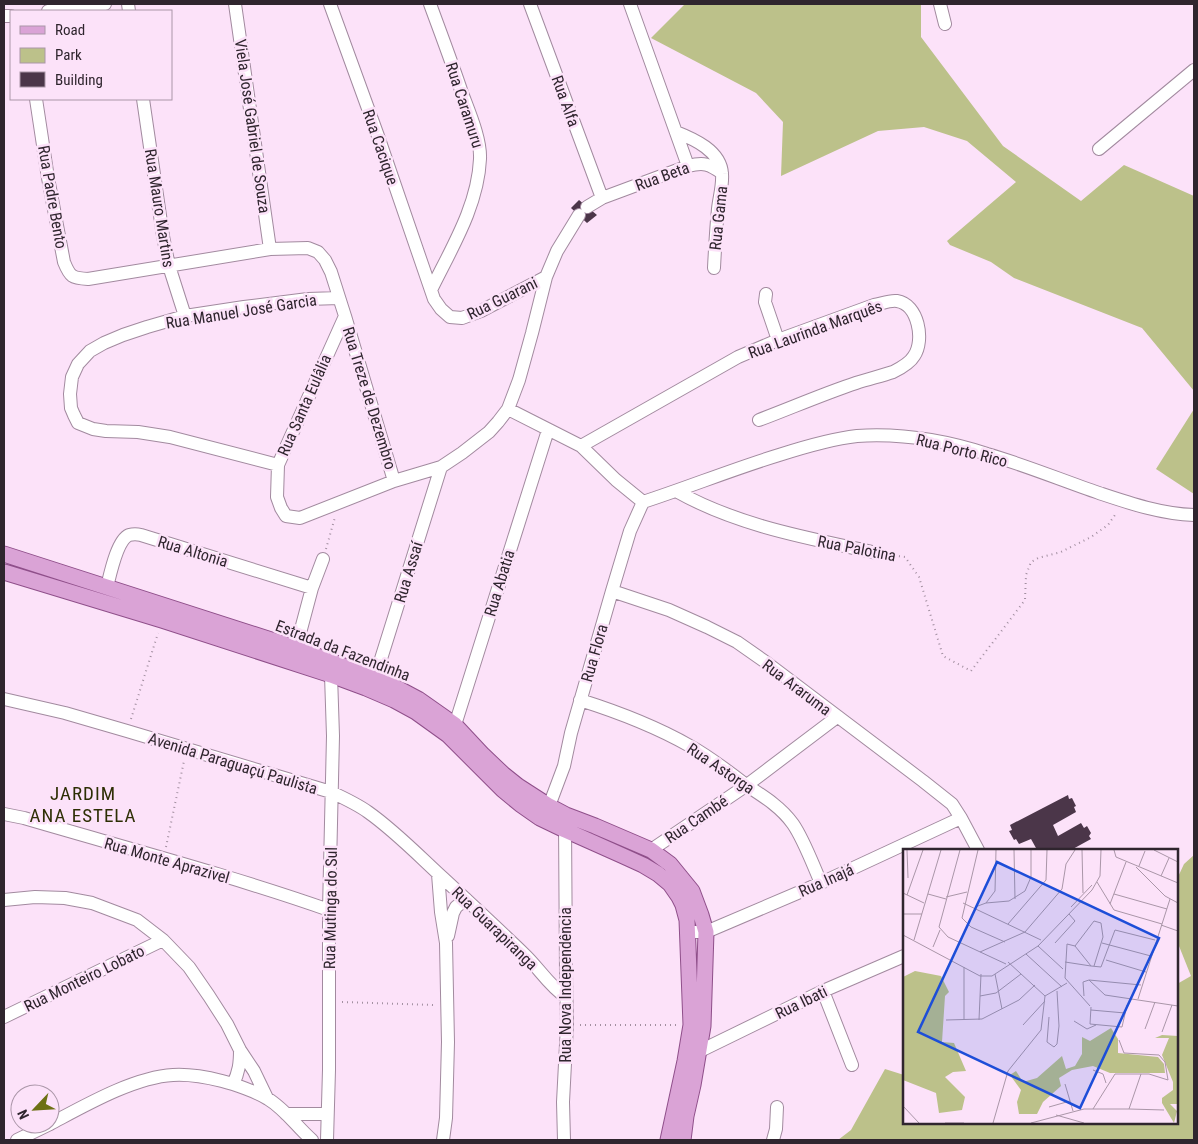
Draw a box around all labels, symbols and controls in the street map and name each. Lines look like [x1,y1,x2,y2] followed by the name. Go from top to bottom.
[10,10,172,100] legend
[55,21,85,39] text: Road
[231,38,274,214] street label: Viela José Gabriel de Souza
[55,46,82,64] text: Park
[442,60,487,150] street label: Rua Caramuru
[55,71,103,89] text: Building
[548,73,584,129] street label: Rua Alfa
[359,107,402,187] street label: Rua Cacique
[34,144,71,250] street label: Rua Padre Bento
[141,147,178,269] street label: Rua Mauro Martins
[633,158,692,195] street label: Rua Beta
[706,185,731,251] street label: Rua Gama
[464,273,541,324] street label: Rua Guarani
[164,290,318,333] street label: Rua Manuel José Garcia
[746,296,885,363] street label: Rua Laurinda Marquês
[339,325,400,472] street label: Rua Treze de Dezembro
[274,351,335,459] street label: Rua Santa Eulâlia
[914,430,1010,471] street label: Rua Porto Rico
[156,532,230,571] street label: Rua Altonia
[816,532,898,565] street label: Rua Palotina
[390,538,427,605] street label: Rua Assaí
[480,548,519,619] street label: Rua Abatia
[273,616,413,685] street label: Estrada da Fazendinha
[577,622,612,684] street label: Rua Flora
[758,655,835,719] street label: Rua Araruma
[146,729,320,798] street label: Avenida Paraguaçú Paulista
[683,739,758,798] street label: Rua Astorga
[29,782,137,827] district label: JARDIM ANA ESTELA
[661,791,731,847] street label: Rua Cambé
[102,834,232,887] street label: Rua Monte Aprazivel
[320,847,341,969] street label: Rua Mutinga do Sul
[903,849,1178,1124] inset map
[796,860,857,901] street label: Rua Inajá
[448,883,541,974] street label: Rua Guarapiranga
[556,907,575,1063] street label: Rua Nova Independência
[21,941,148,1016] street label: Rua Monteiro Lobato
[772,982,830,1023] street label: Rua Ibati
[10,1084,60,1134] north arrow
[14,1107,32,1122] text: N

